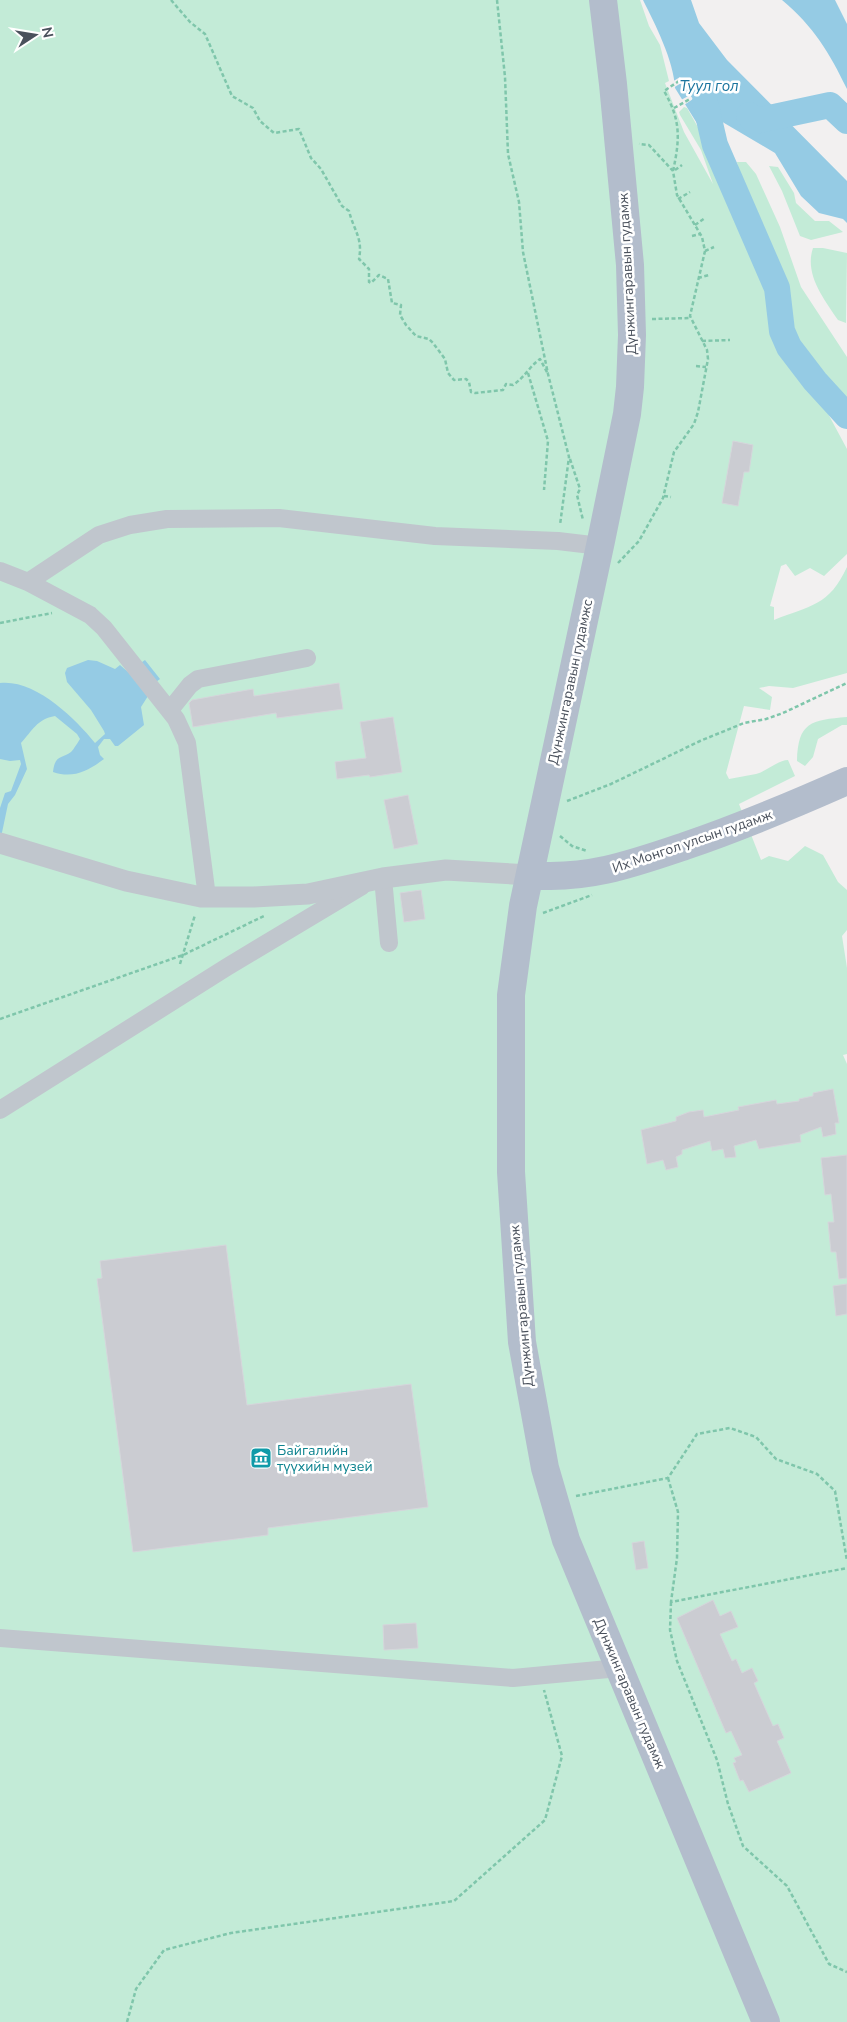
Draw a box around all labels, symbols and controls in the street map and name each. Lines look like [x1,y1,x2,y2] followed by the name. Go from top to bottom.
[10,10,60,60] north arrow
[37,25,58,40] text: N
[679,76,739,96] water label: Туул гол
[614,193,641,355] street label: Дүнжингаравын гудамж
[544,597,597,767] street label: Дүнжингаравын гудамжс
[610,805,775,878] street label: Их Монгол улсын гудамж
[505,1224,538,1387] street label: Дүнжингаравын гудамж
[277,1441,373,1476] place label: Байгалийн түүхийн музей
[249,1446,273,1470] museum icon: Байгалийн түүхийн музей
[589,1615,670,1771] street label: Дүнжингаравын гудамж

